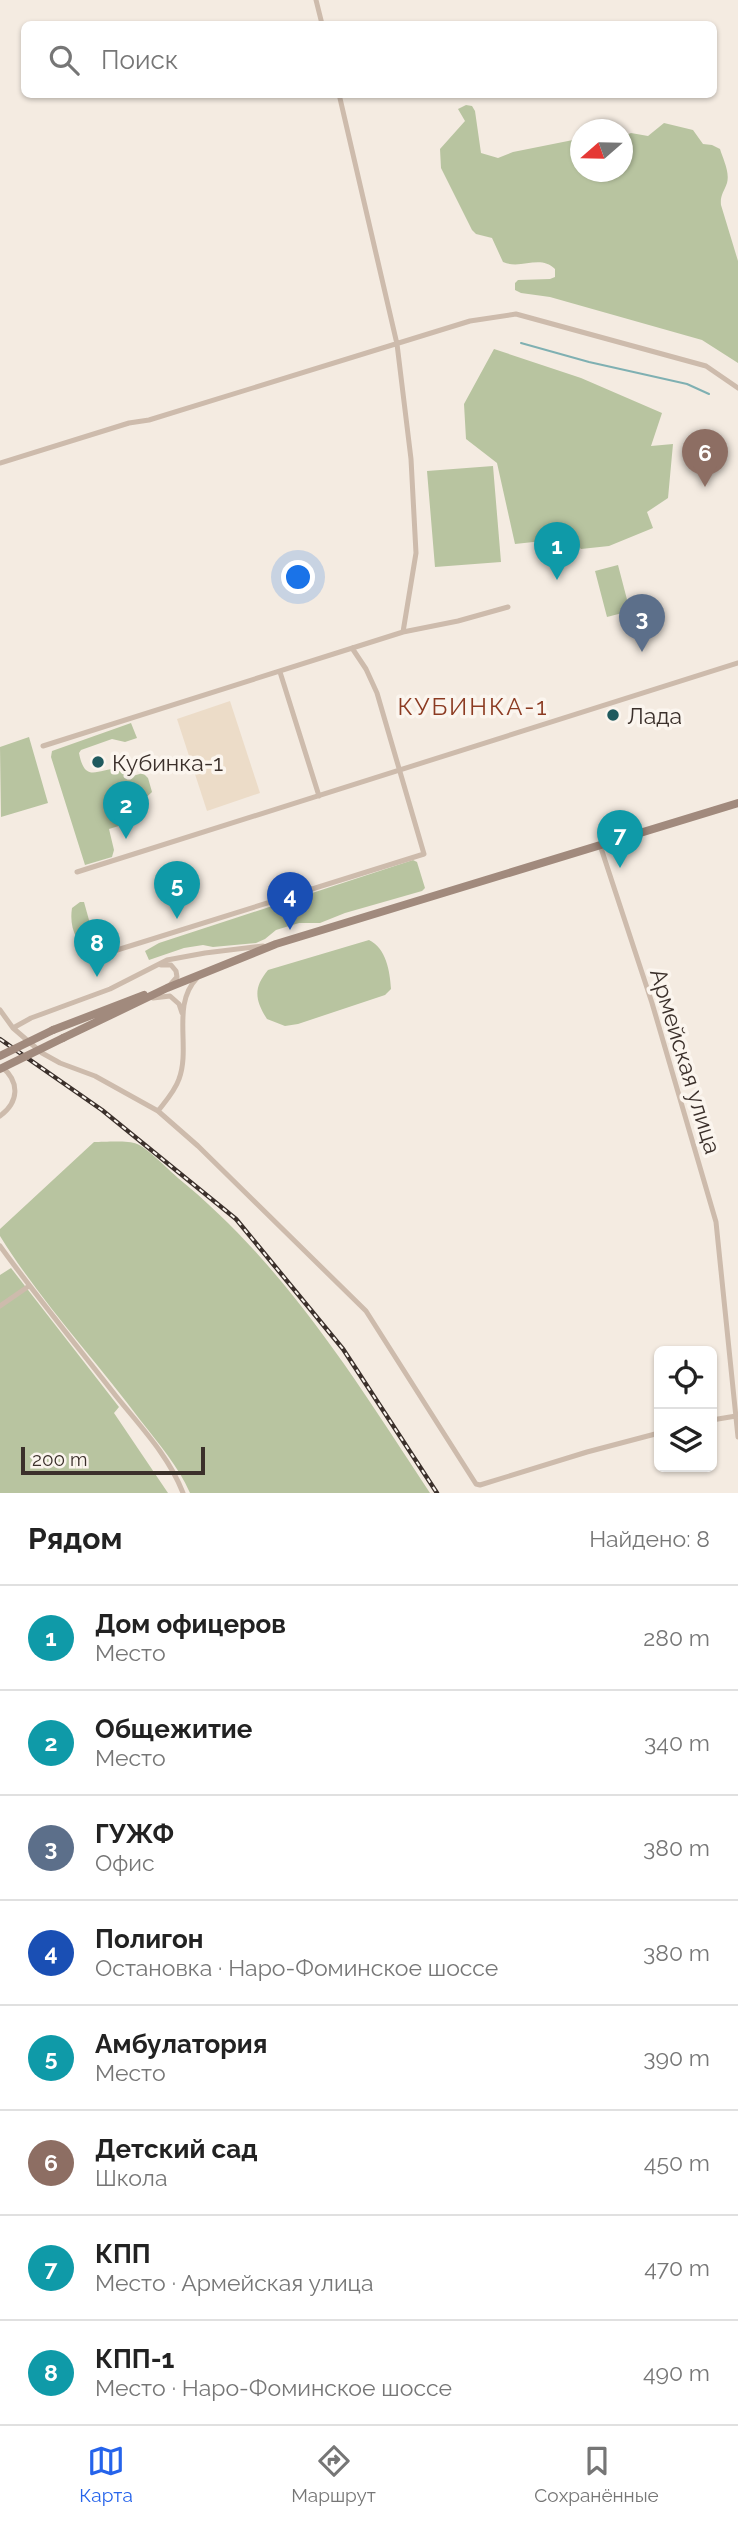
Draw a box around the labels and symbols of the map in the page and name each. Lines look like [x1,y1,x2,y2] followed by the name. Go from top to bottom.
[570,119,633,182] north arrow
[682,429,728,487] pin: 6
[534,522,580,580] pin: 1
[281,560,315,594] your location
[619,594,665,652] pin: 3
[397,692,549,721] district label: КУБИНКА-1
[627,702,682,729] place label: Лада
[605,707,621,723] marker: Лада
[112,749,223,776] place label: Кубинка-1
[90,754,106,770] marker: Кубинка-1
[103,781,149,839] pin: 2
[597,810,643,868] pin: 7
[154,861,200,919] pin: 5
[267,872,313,930] pin: 4
[74,919,120,977] pin: 8
[645,965,727,1157] street label: Армейская улица
[21,1444,205,1476] scale bar

